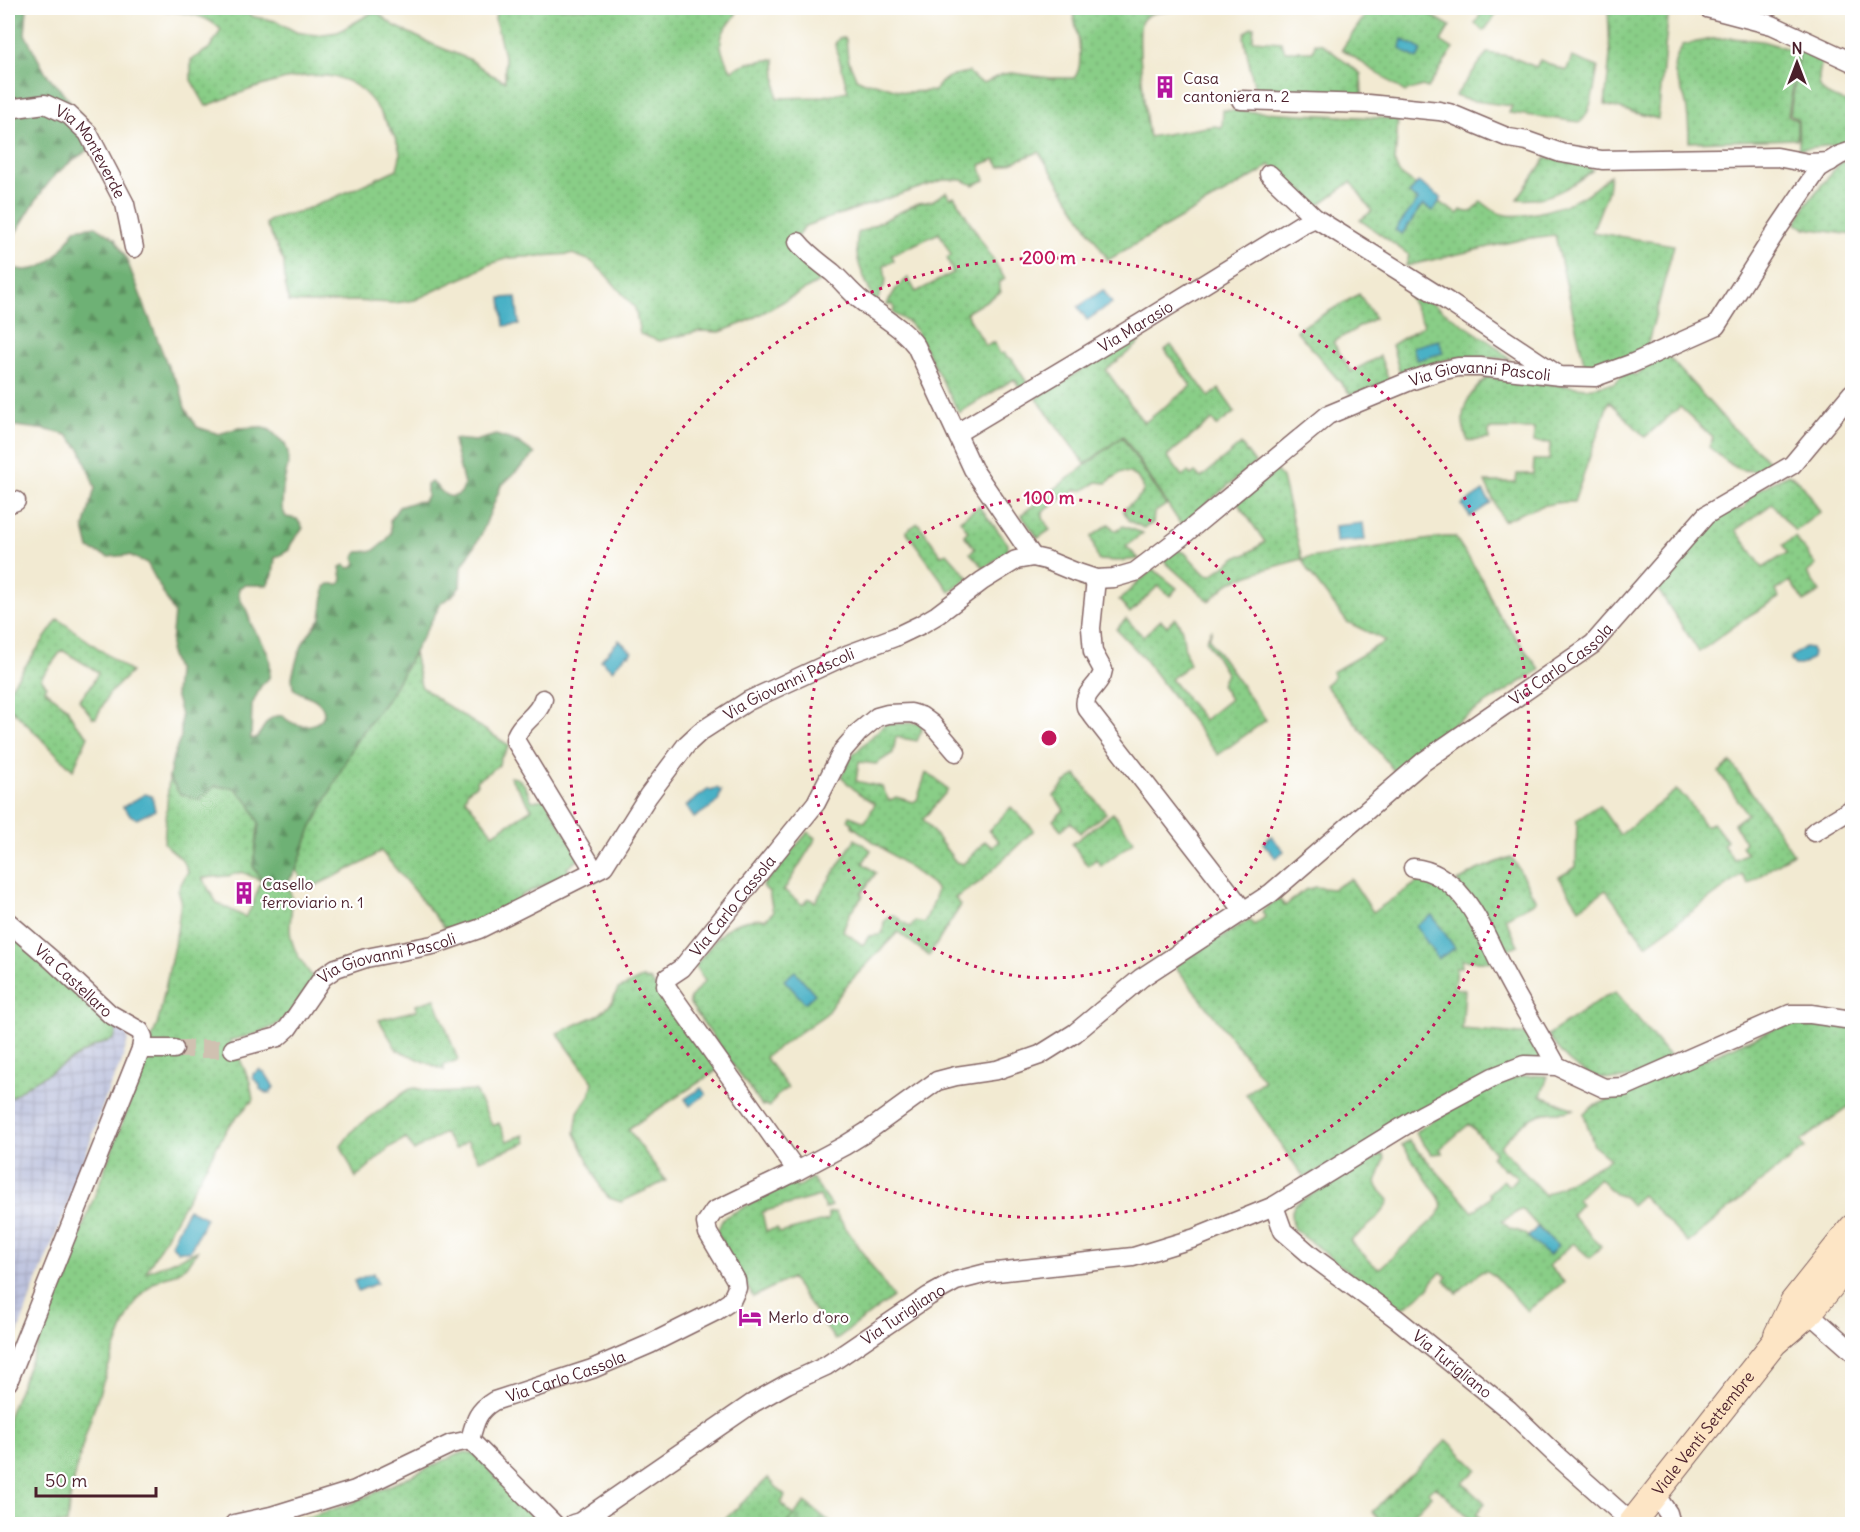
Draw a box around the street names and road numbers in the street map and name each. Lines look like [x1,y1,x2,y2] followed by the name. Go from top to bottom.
[52,100,130,202] street label: Via Monteverde
[1094,296,1177,356] street label: Via Marasio
[1407,357,1552,391] street label: Via Giovanni Pascoli
[1505,619,1617,709] street label: Via Carlo Cassola
[720,643,857,724] street label: Via Giovanni Pascoli
[685,851,780,961] street label: Via Carlo Cassola
[314,928,458,988] street label: Via Giovanni Pascoli
[31,940,117,1021] street label: Via Castellaro
[857,1279,948,1349] street label: Via Turigliano
[1408,1326,1496,1402] street label: Via Turigliano
[504,1346,628,1406] street label: Via Carlo Cassola
[1648,1367,1758,1499] street label: Viale Venti Settembre

